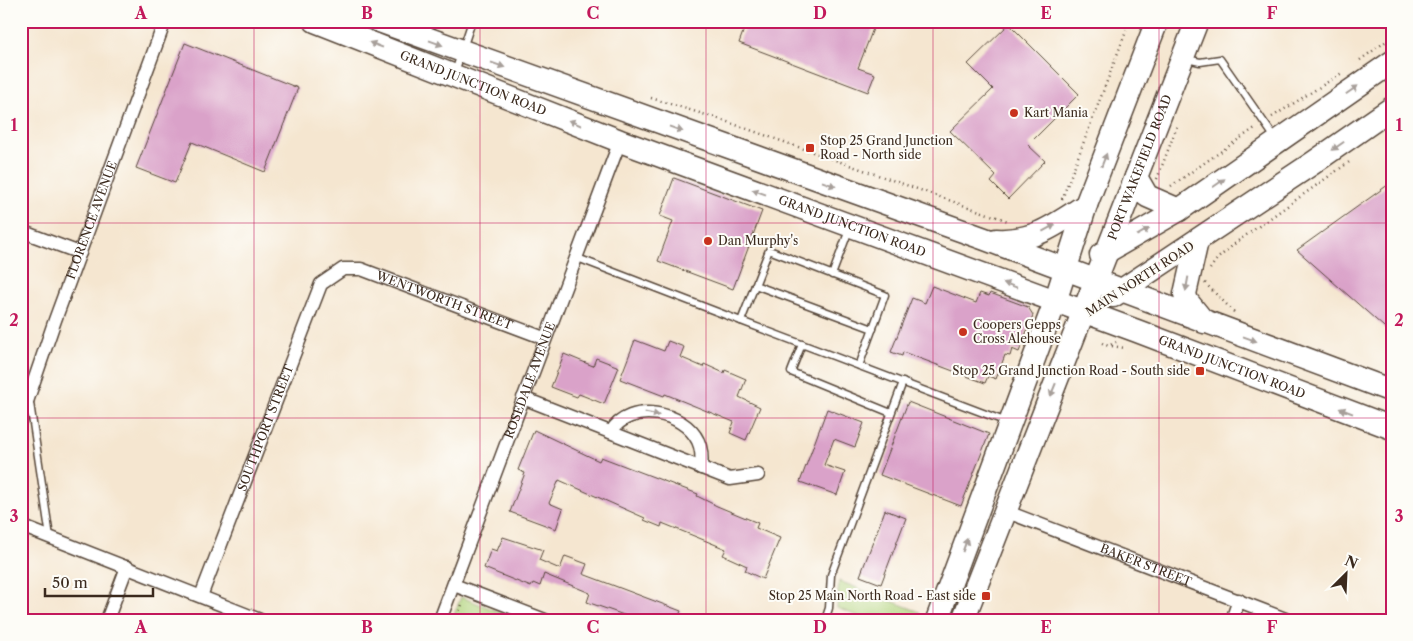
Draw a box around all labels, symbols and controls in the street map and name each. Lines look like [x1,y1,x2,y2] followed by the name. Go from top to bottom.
[134,3,148,23] text: A
[361,3,373,23] text: B
[587,3,599,23] text: C
[813,3,827,23] text: D
[1040,3,1052,23] text: E
[1267,3,1278,23] text: F
[429,40,444,47] one-way arrow
[368,41,383,48] one-way arrow
[398,47,549,118] street label: GRAND JUNCTION ROAD
[490,62,505,69] one-way arrow
[1345,85,1359,95] one-way arrow
[1104,92,1175,242] street label: PORT WAKEFIELD ROAD
[1024,105,1089,120] place label: Kart Mania
[1008,107,1020,119] marker: Kart Mania
[10,115,18,135] text: 1
[1395,115,1403,135] text: 1
[567,118,582,126] one-way arrow
[669,125,684,133] one-way arrow
[820,133,954,162] place label: Stop 25 Grand Junction Road - North side
[1331,141,1345,151] one-way arrow
[804,142,816,154] marker: Stop 25 Grand Junction Road - North side
[1101,152,1108,167] one-way arrow
[63,159,120,281] street label: FLORENCE AVENUE
[1212,178,1226,188] one-way arrow
[822,180,837,188] one-way arrow
[751,188,766,196] one-way arrow
[776,192,928,260] street label: GRAND JUNCTION ROAD
[1041,224,1056,232] one-way arrow
[1136,227,1149,236] one-way arrow
[718,233,798,248] place label: Dan Murphy's
[702,235,714,247] marker: Dan Murphy's
[1083,238,1197,319] street label: MAIN NORTH ROAD
[373,267,515,332] street label: WENTWORTH STREET
[1182,277,1190,293] one-way arrow
[1002,281,1017,289] one-way arrow
[9,310,19,330] text: 2
[1394,310,1404,330] text: 2
[973,317,1061,346] place label: Coopers Gepps Cross Alehouse
[501,320,558,441] street label: ROSEDALE AVENUE
[957,326,969,338] marker: Coopers Gepps Cross Alehouse
[1156,332,1308,401] street label: GRAND JUNCTION ROAD
[1242,336,1257,343] one-way arrow
[234,362,296,493] street label: SOUTHPORT STREET
[952,363,1190,378] place label: Stop 25 Grand Junction Road - South side
[1194,365,1206,377] marker: Stop 25 Grand Junction Road - South side
[1049,383,1057,398] one-way arrow
[1338,407,1353,415] one-way arrow
[644,410,660,418] one-way arrow
[9,506,19,526] text: 3
[1394,506,1404,526] text: 3
[961,537,969,552] one-way arrow
[1098,540,1194,589] street label: BAKER STREET
[1320,548,1370,598] north arrow
[1342,551,1361,573] text: N
[45,566,152,598] scale bar
[52,573,88,592] text: 50 m
[769,588,976,603] place label: Stop 25 Main North Road - East side
[980,590,992,602] marker: Stop 25 Main North Road - East side
[134,617,148,637] text: A
[361,617,373,637] text: B
[587,617,599,637] text: C
[813,617,827,637] text: D
[1040,617,1052,637] text: E
[1267,617,1278,637] text: F

